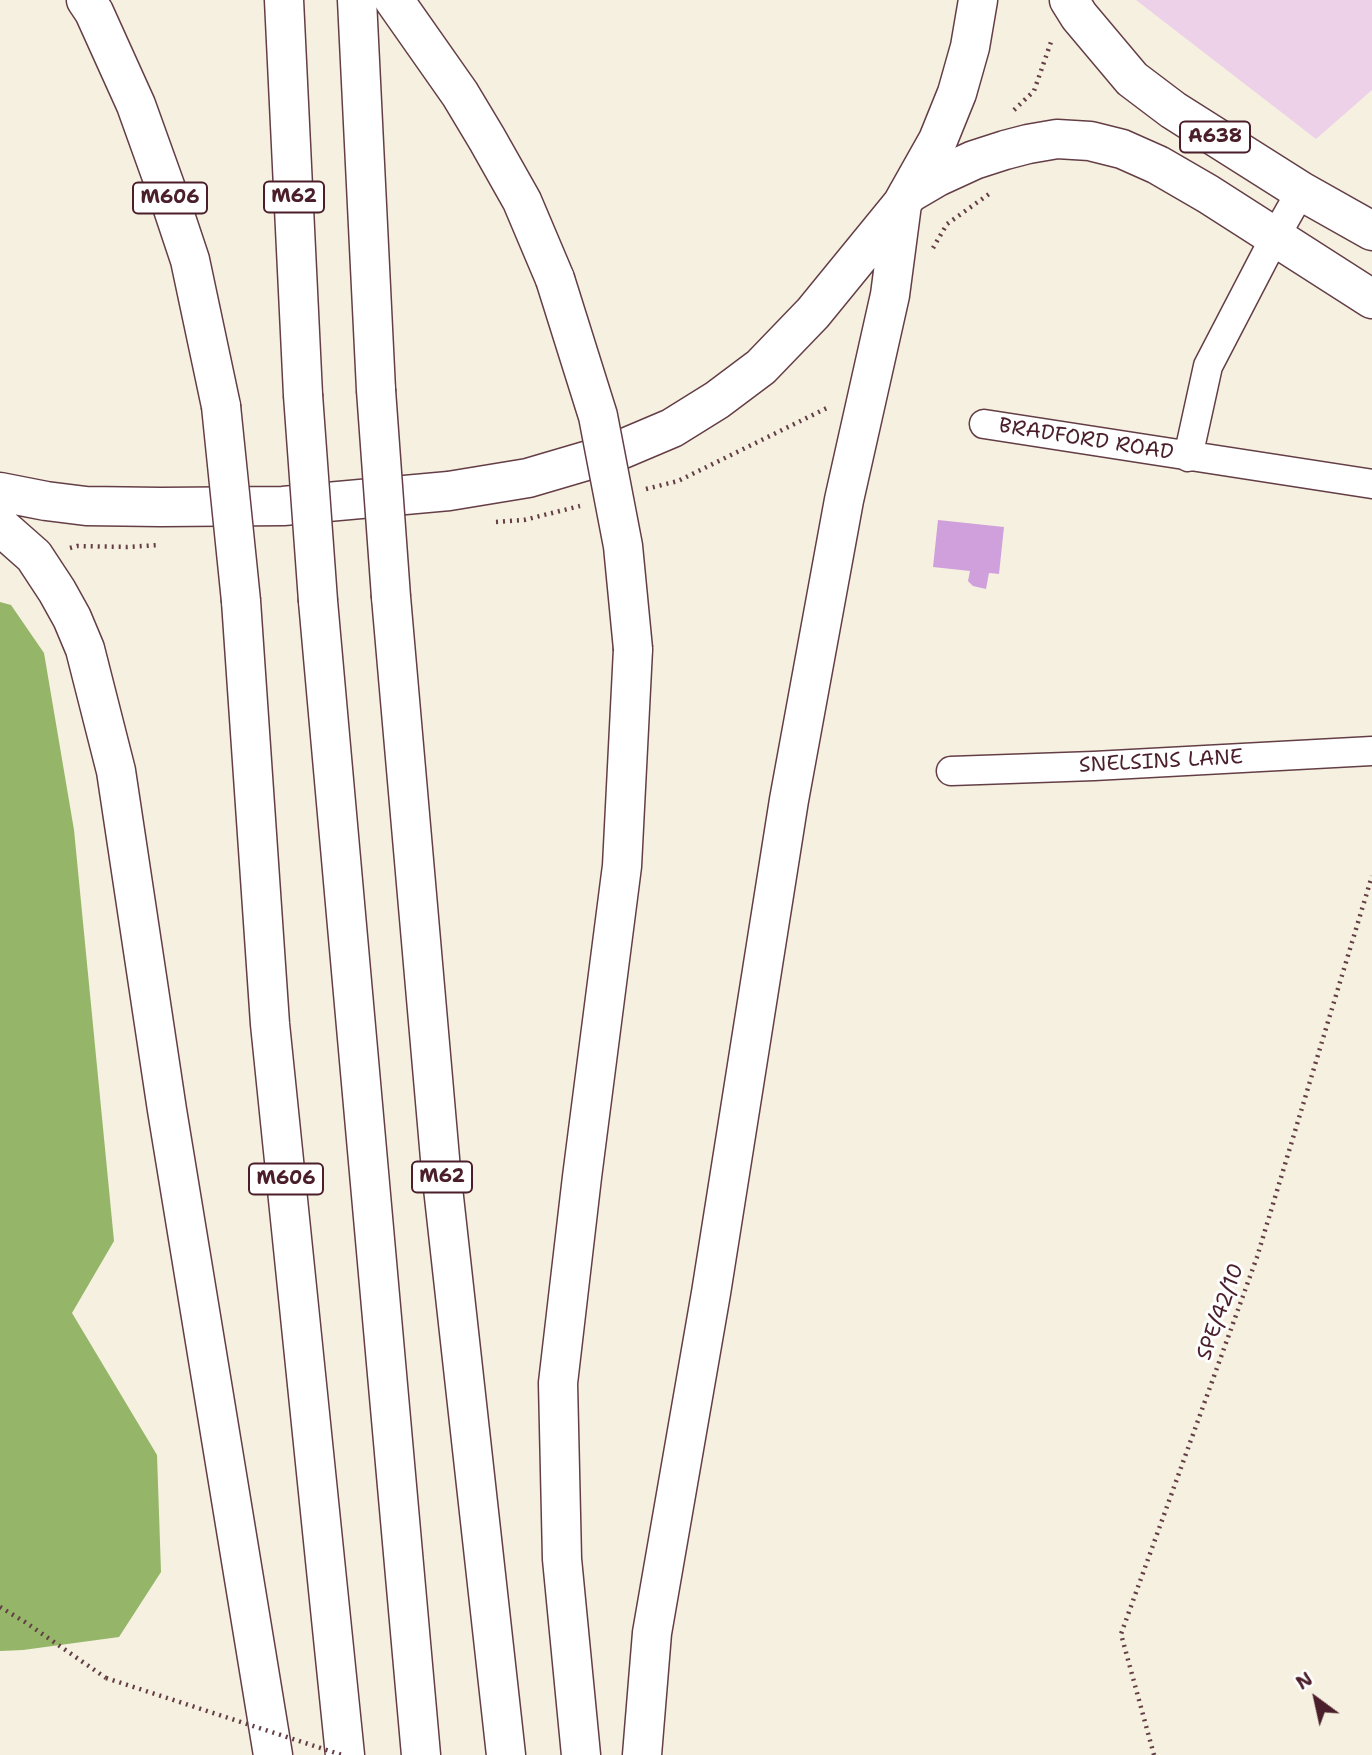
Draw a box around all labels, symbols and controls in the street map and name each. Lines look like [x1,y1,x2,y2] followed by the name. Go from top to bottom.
[1180,122,1250,153] road number: A638
[133,182,207,214] road number: M606
[264,182,324,212] road number: M62
[997,414,1175,466] street label: BRADFORD ROAD
[1078,745,1244,779] street label: SNELSINS LANE
[412,1162,472,1192] road number: M62
[249,1163,323,1194] road number: M606
[1192,1260,1250,1364] street label: SPE/42/10
[1281,1664,1351,1734] north arrow
[1291,1666,1317,1696] text: N

